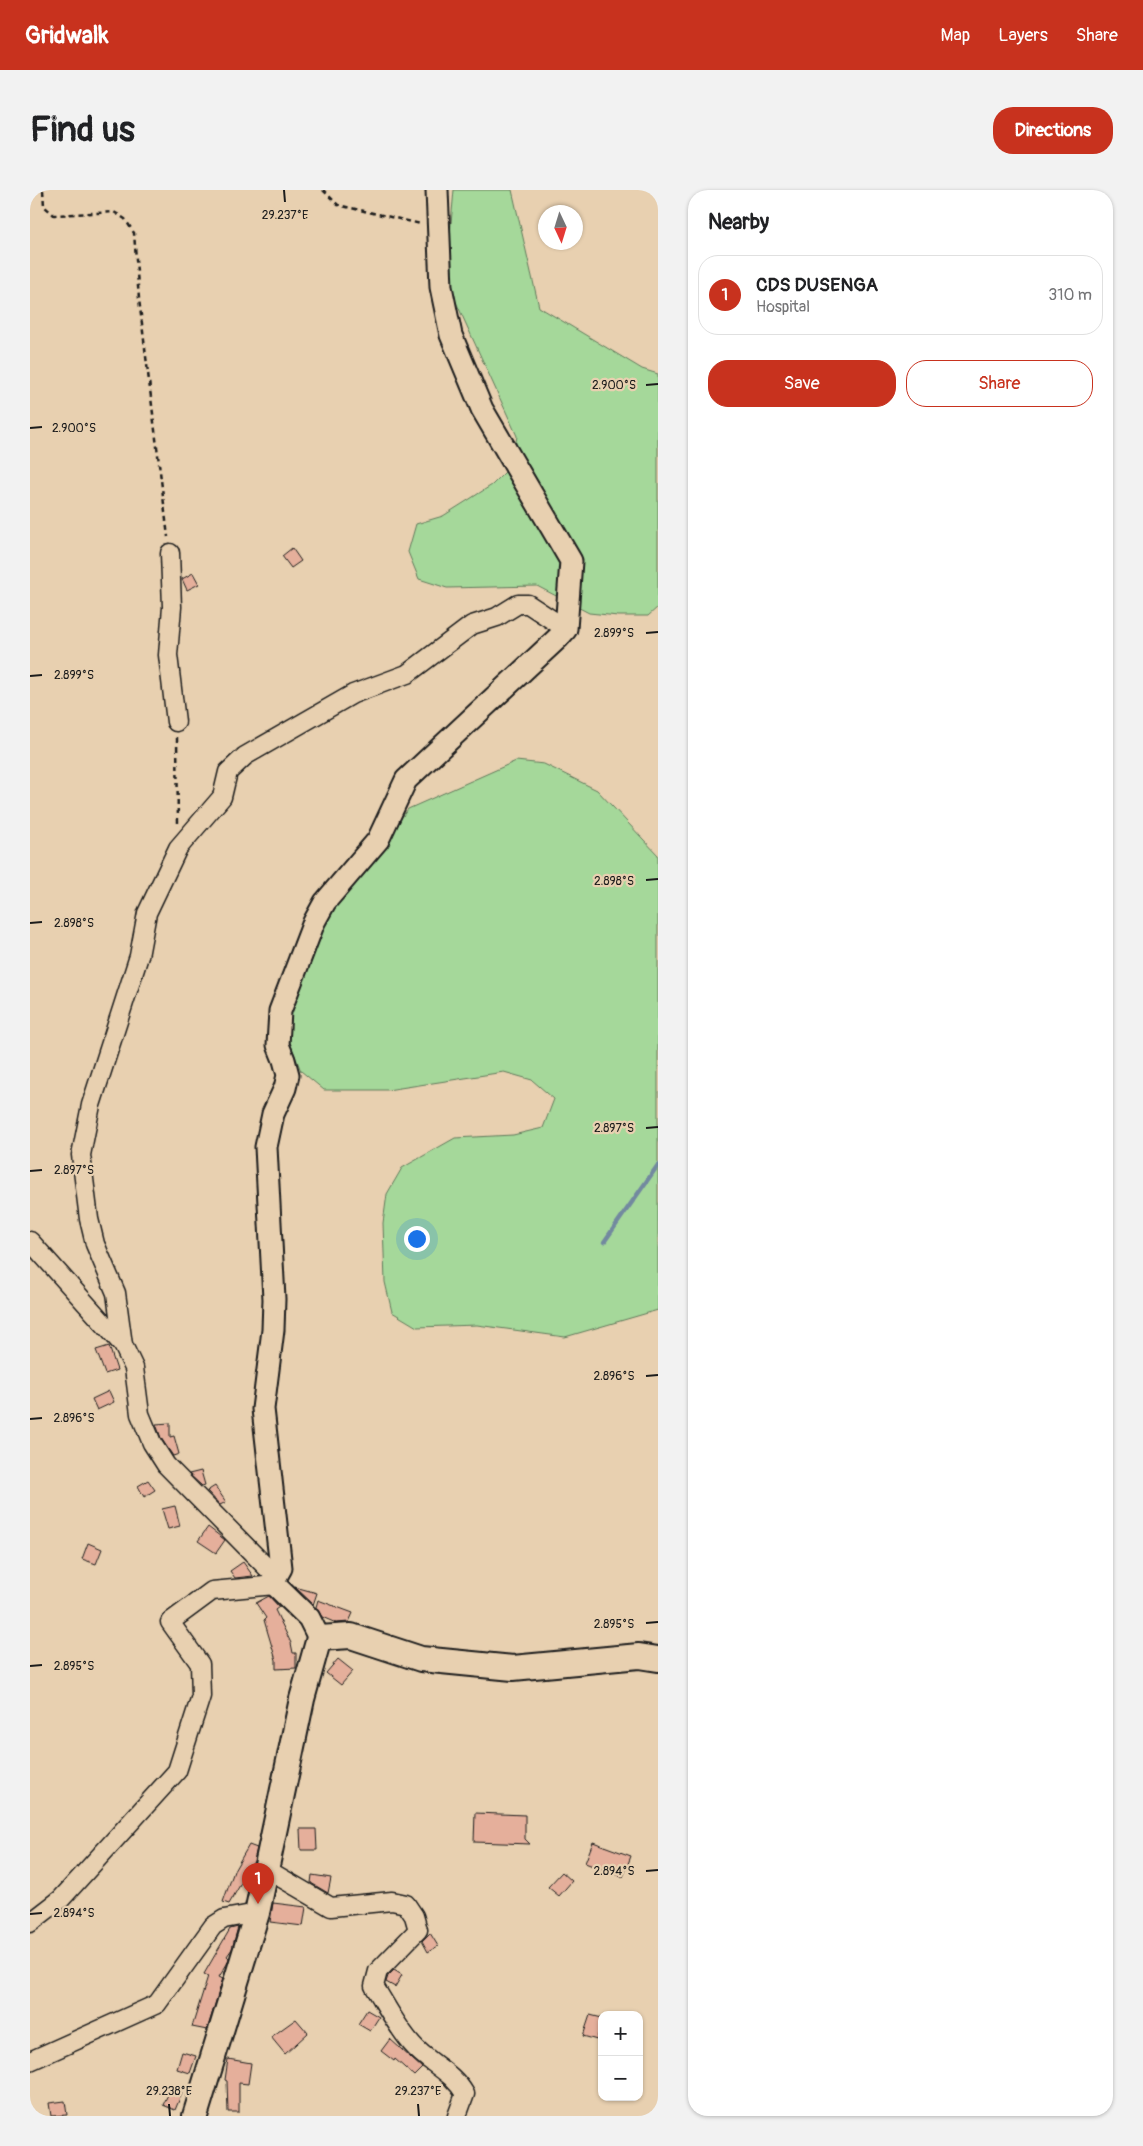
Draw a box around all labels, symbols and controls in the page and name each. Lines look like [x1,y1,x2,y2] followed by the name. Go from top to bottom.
[25,21,109,50] text: Gridwalk
[941,24,970,47] text: Map
[998,24,1048,47] text: Layers
[1076,24,1118,47] text: Share
[993,107,1113,154] button: Directions
[30,108,135,152] text: Find us
[538,205,583,250] north arrow
[262,208,308,223] text: 29.237°E
[708,209,769,236] text: Nearby
[756,273,878,297] text: CDS DUSENGA
[722,285,728,305] text: 1
[1048,285,1092,305] text: 310 m
[756,297,810,317] text: Hospital
[708,360,896,407] button: Save
[906,360,1093,407] button: Share
[592,378,636,393] text: 2.900°S
[52,421,96,436] text: 2.900°S
[594,626,634,641] text: 2.899°S
[54,668,94,683] text: 2.899°S
[594,874,634,889] text: 2.898°S
[54,916,94,931] text: 2.898°S
[594,1121,634,1136] text: 2.897°S
[54,1163,94,1178] text: 2.897°S
[404,1226,430,1252] your location
[594,1369,634,1384] text: 2.896°S
[54,1411,94,1426] text: 2.896°S
[594,1617,634,1632] text: 2.895°S
[54,1659,94,1674] text: 2.895°S
[242,1863,274,1904] pin: 1
[594,1864,634,1879] text: 2.894°S
[54,1906,94,1921] text: 2.894°S
[598,2011,643,2101] map controls
[598,2011,643,2056] button: +
[598,2056,643,2101] button: −
[146,2084,192,2099] text: 29.238°E
[395,2084,441,2099] text: 29.237°E

